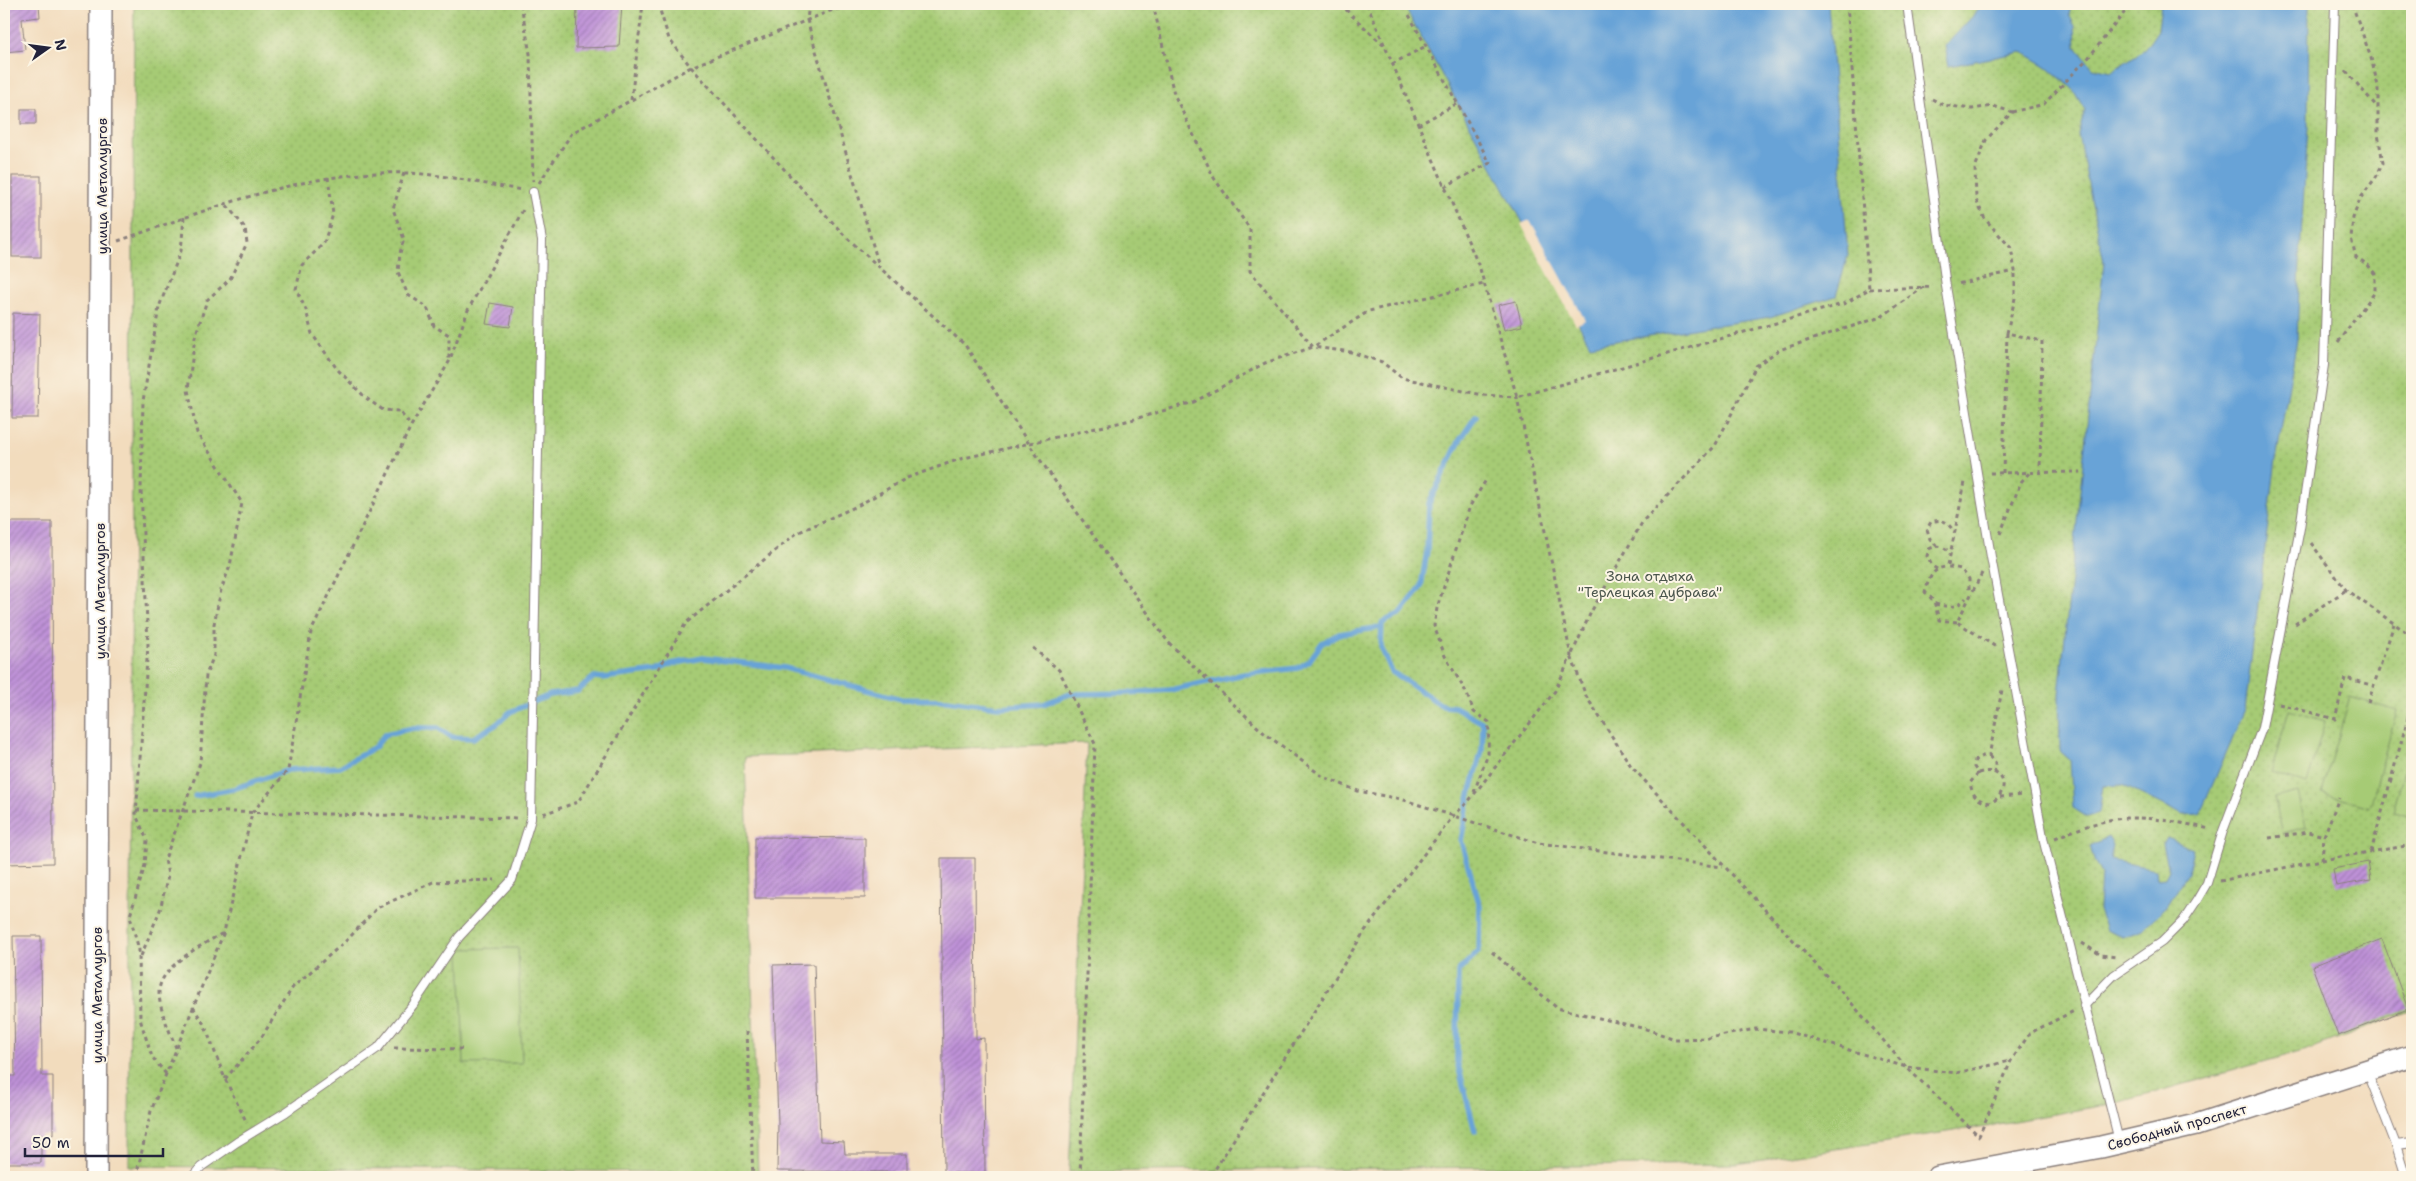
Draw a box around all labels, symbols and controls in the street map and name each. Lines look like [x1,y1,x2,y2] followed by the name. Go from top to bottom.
[22,22,72,72] north arrow
[51,37,71,52] text: N
[93,118,111,254] street label: улица Металлургов
[91,523,109,659] street label: улица Металлургов
[1578,567,1722,601] park label: Зона отдыха "Терлецкая дубрава"
[88,927,106,1063] street label: улица Металлургов
[2105,1100,2249,1154] street label: Свободный проспект
[25,1126,162,1158] scale bar
[32,1133,70,1153] text: 50 m

